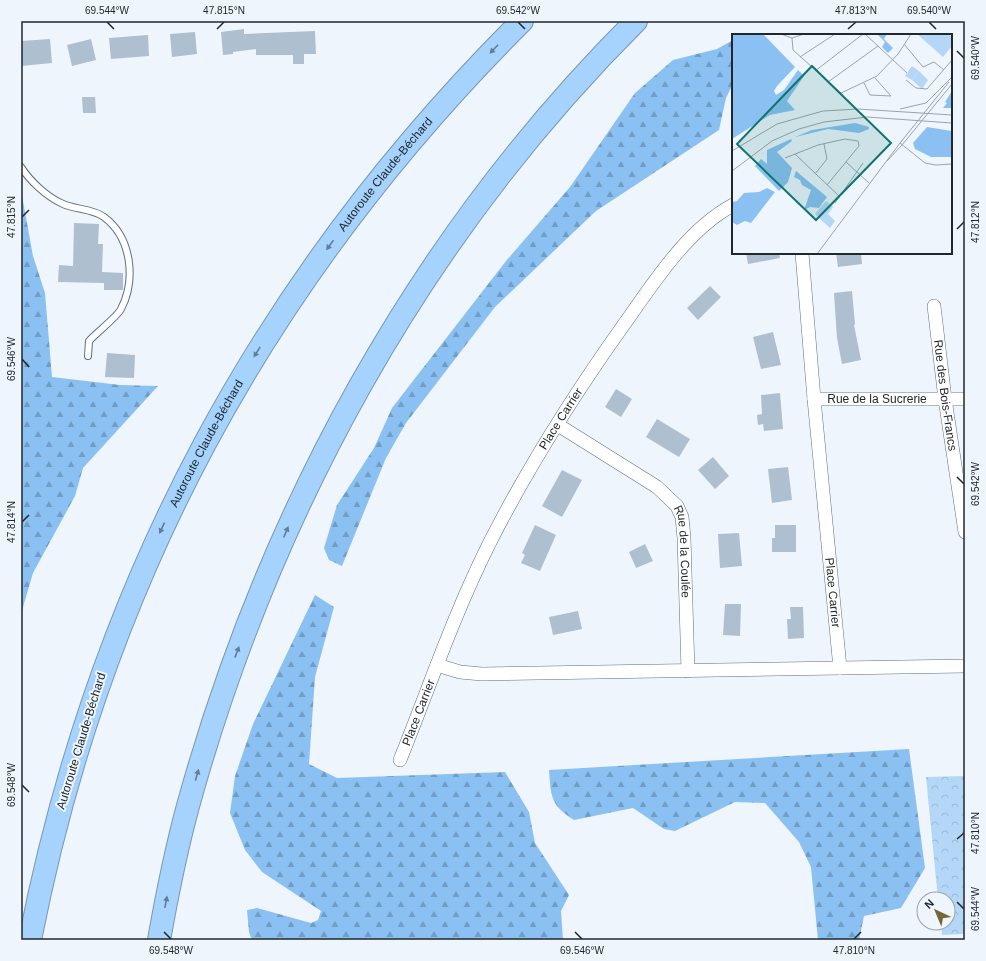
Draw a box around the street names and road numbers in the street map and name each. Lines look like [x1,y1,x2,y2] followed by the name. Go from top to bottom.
[335,114,435,234] street label: Autoroute Claude-Béchard
[931,339,960,452] street label: Rue des Bois-Francs
[167,377,246,509] street label: Autoroute Claude-Béchard
[536,385,585,452] street label: Place Carrier
[827,392,927,406] street label: Rue de la Sucrerie
[671,503,693,598] street label: Rue de la Coulée
[822,557,843,628] street label: Place Carrier
[54,671,108,811] street label: Autoroute Claude-Béchard
[399,677,438,748] street label: Place Carrier

